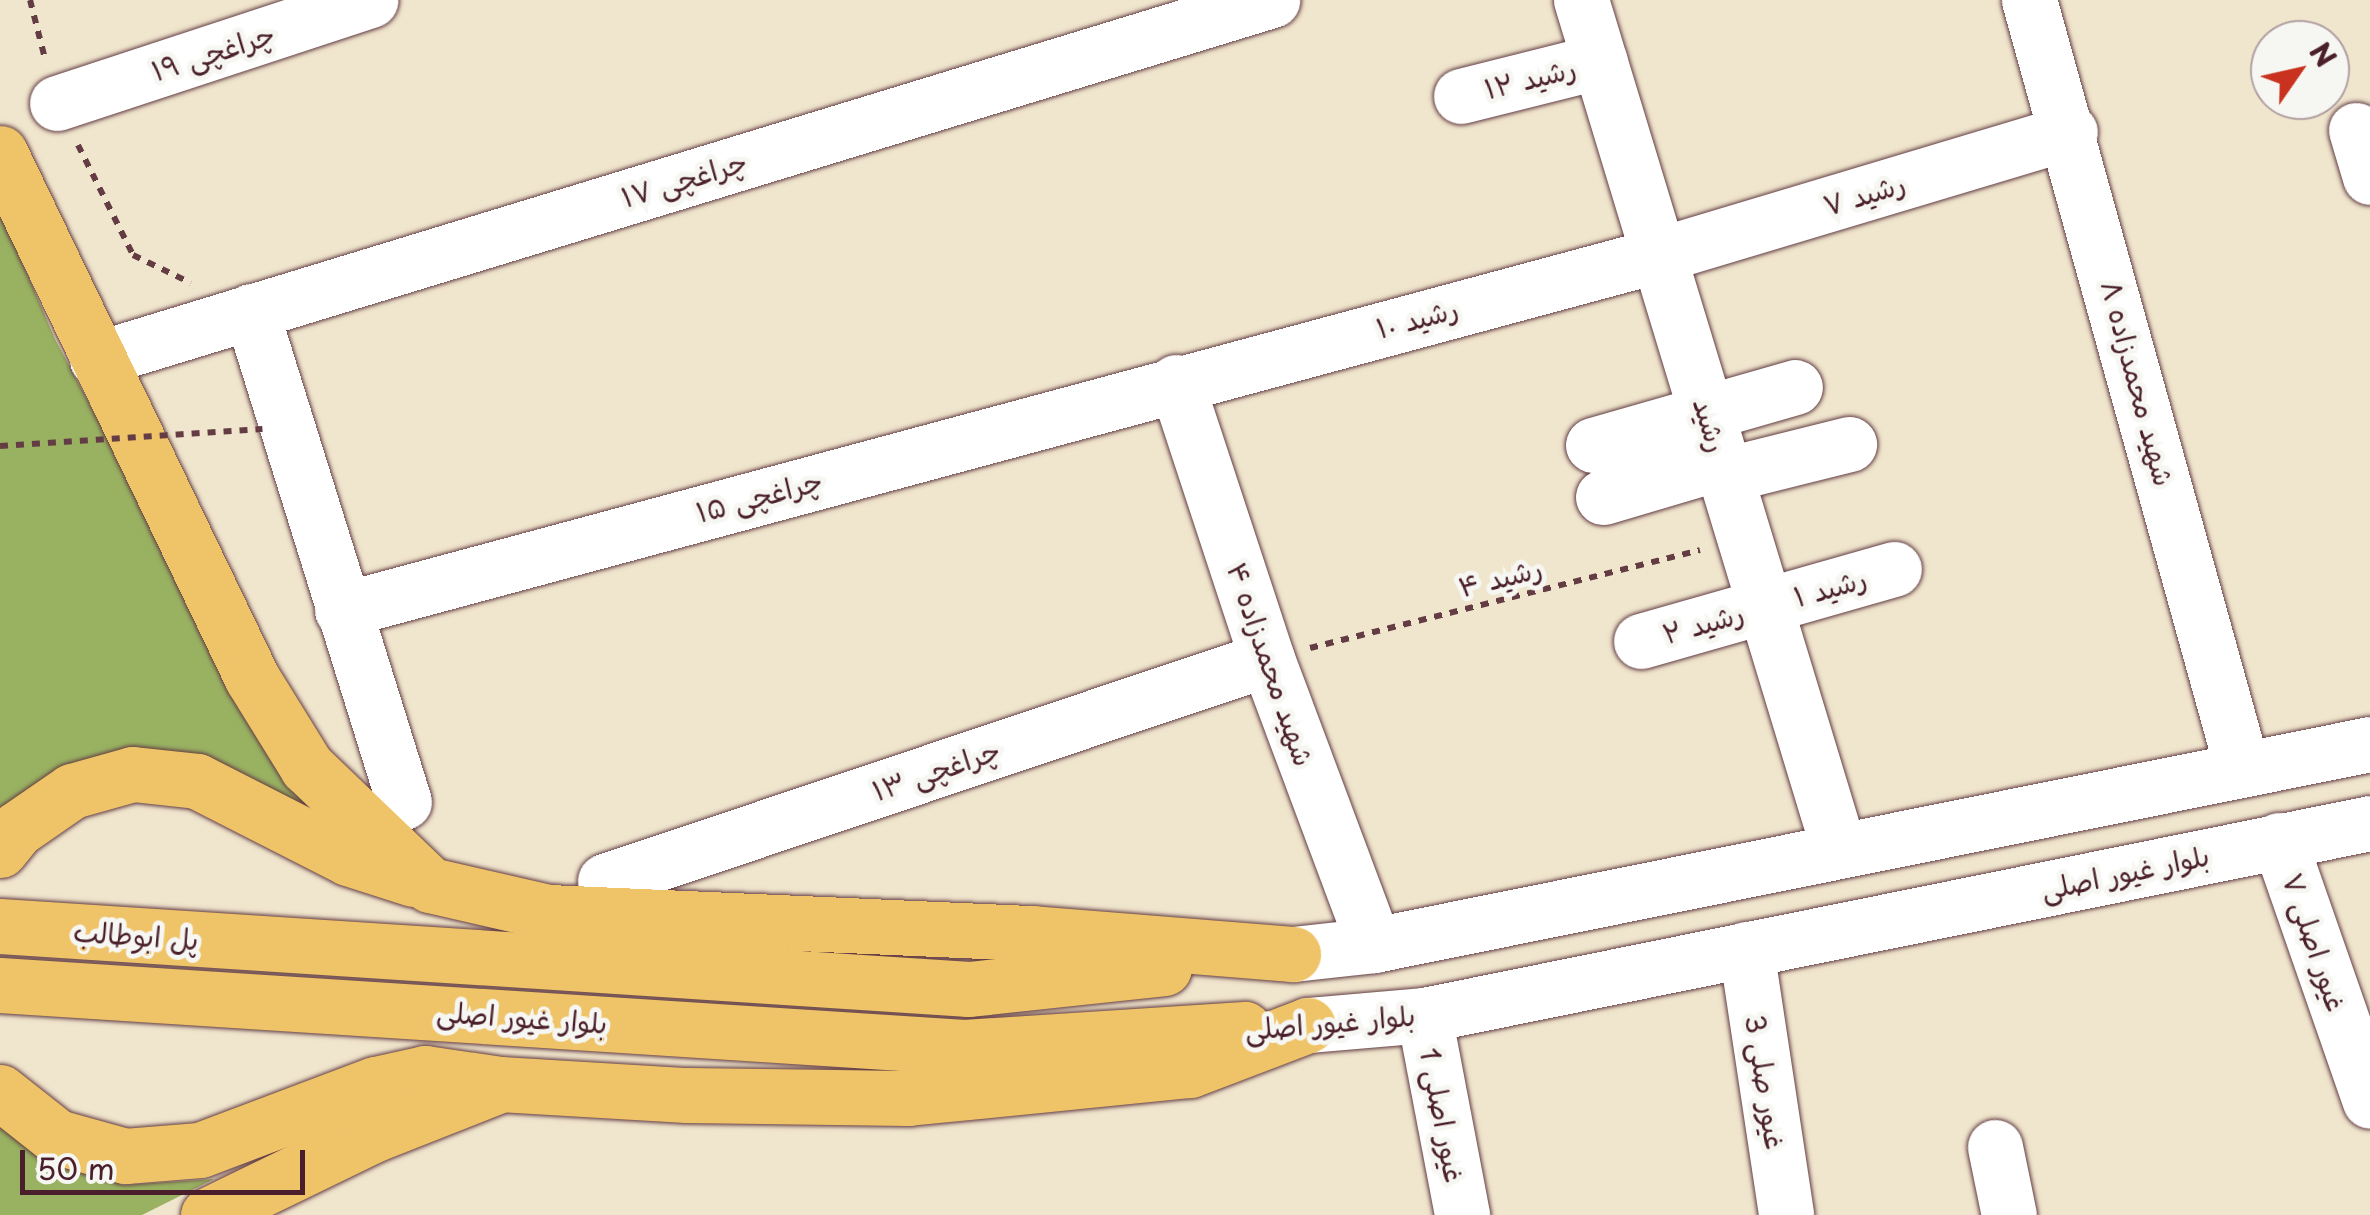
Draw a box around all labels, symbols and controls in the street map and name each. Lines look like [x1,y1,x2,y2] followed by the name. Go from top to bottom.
[147,16,279,88] street label: چراغچی ۱۹
[2250,20,2350,120] north arrow
[2300,33,2348,75] text: N
[1481,50,1579,106] street label: رشید ۱۲
[617,144,751,214] street label: چراغچی ۱۷
[1819,166,1909,222] street label: رشید ۷
[2094,277,2182,489] street label: شهید محمدزاده ۸
[1372,291,1462,345] street label: رشید ۱۰
[1687,394,1735,456] street label: رشید
[692,463,826,529] street label: چراغچی ۱۵
[1455,550,1545,604] street label: رشید ۴
[1220,558,1322,770] street label: شهید محمدزاده ۴
[1790,561,1870,613] street label: رشید ۱
[1658,595,1748,651] street label: رشید ۲
[868,732,1004,808] street label: چراغچی ۱۳
[2038,838,2212,906] street label: بلوار غیور اصلی
[2276,869,2354,1015] street label: غیور اصلی ۷
[72,914,200,956] street label: پل ابوطالب
[435,994,609,1040] street label: بلوار غیور اصلی
[1243,998,1417,1046] street label: بلوار غیور اصلی
[1739,1012,1793,1152] street label: غیور صلی 3
[1413,1045,1473,1185] street label: غیور اصلی 1
[25,1130,310,1192] scale bar
[37,1145,115,1190] text: 50 m

